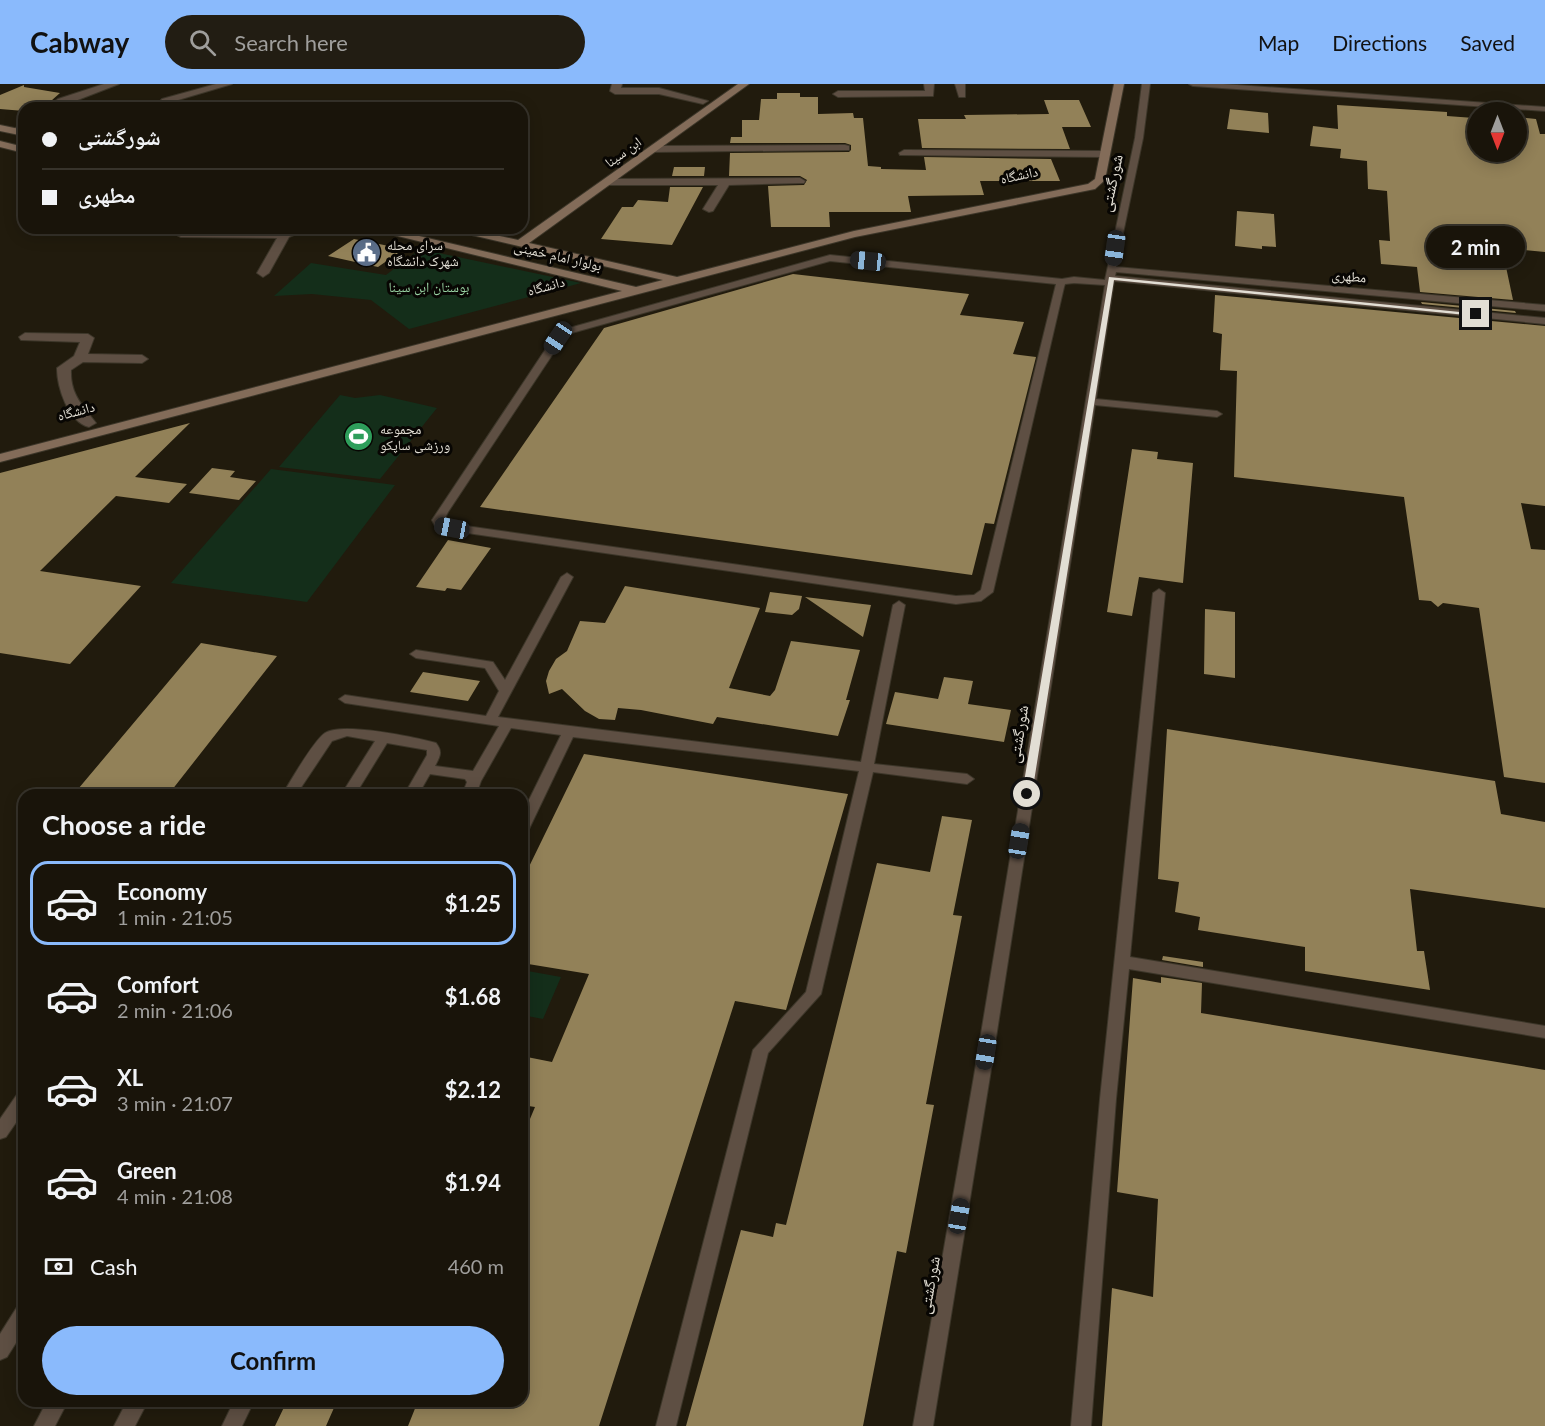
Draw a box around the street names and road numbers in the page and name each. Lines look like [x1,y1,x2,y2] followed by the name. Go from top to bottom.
[601,133,645,171] street label: ابن سینا
[1095,152,1128,214] street label: شورگشتی
[999,162,1039,187] street label: دانشگاه
[512,237,604,276] street label: بولوار امام خمینی
[1331,266,1367,286] street label: مطهری
[525,272,567,299] street label: دانشگاه
[55,397,97,424] street label: دانشگاه
[1004,704,1033,764] street label: شورگشتی
[914,1255,945,1316] street label: شورگشتی

